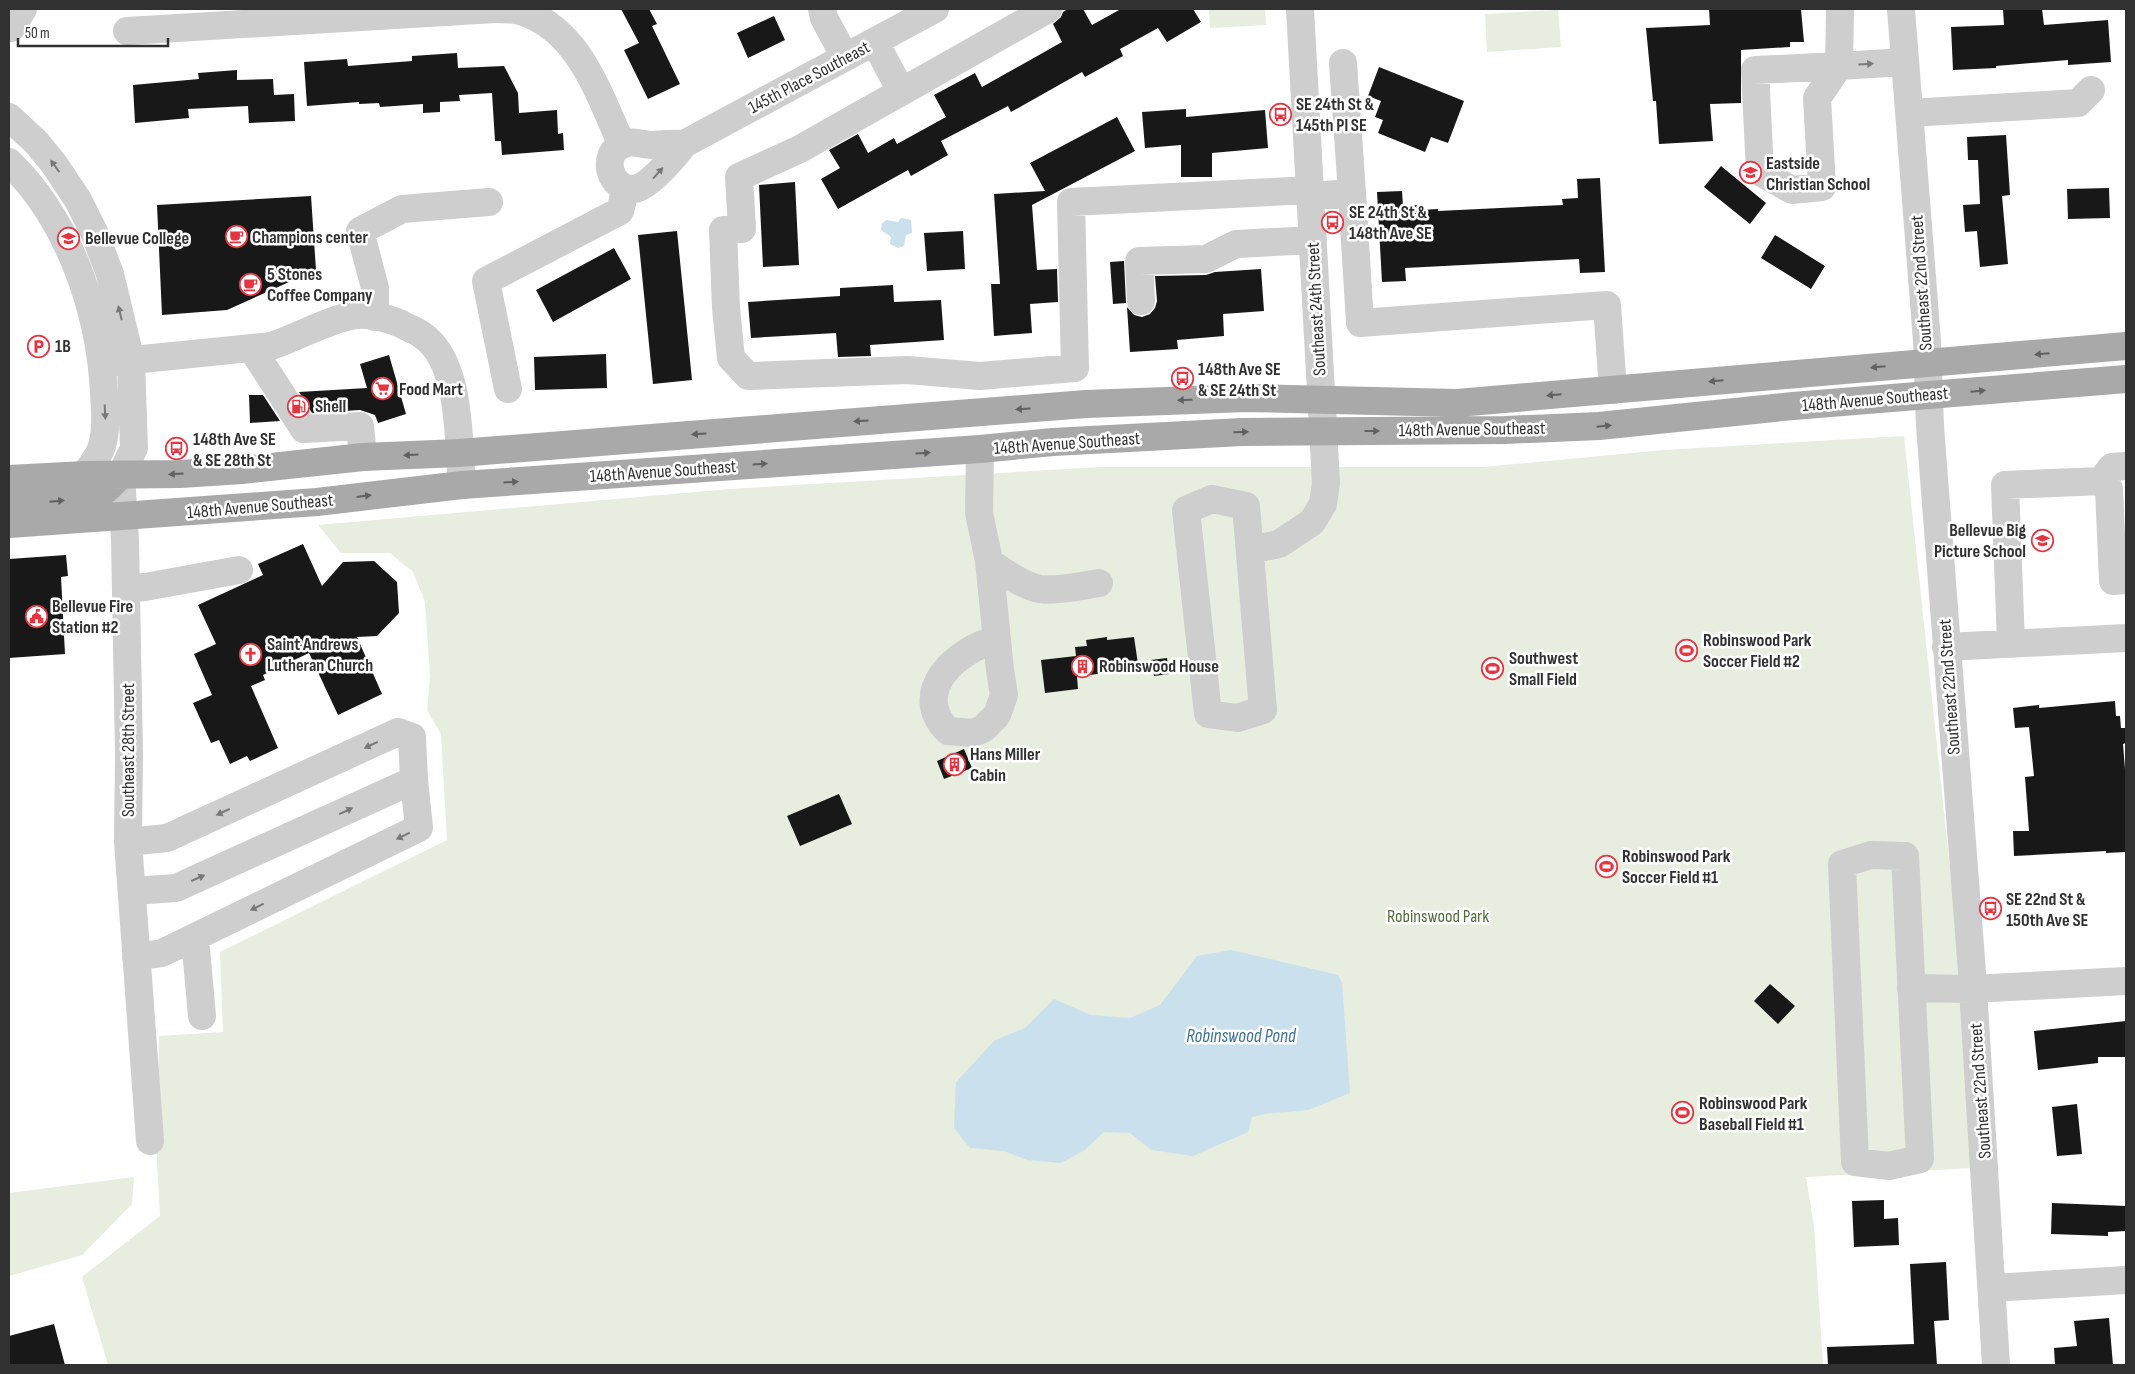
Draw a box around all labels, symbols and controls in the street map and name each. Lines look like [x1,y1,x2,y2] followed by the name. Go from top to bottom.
[18,15,168,47] scale bar
[25,24,50,43] text: 50 m
[745,36,874,118] street label: 145th Place Southeast
[1858,60,1874,68] one-way arrow
[1296,94,1375,136] place label: SE 24th St & 145th Pl SE
[1268,102,1292,126] bus stop icon: SE 24th St & 145th Pl SE
[1766,153,1870,195] place label: Eastside Christian School
[50,159,60,173] one-way arrow
[1738,161,1762,185] school or university icon: Eastside Christian School
[652,167,664,179] one-way arrow
[1349,202,1432,244] place label: SE 24th St & 148th Ave SE
[1321,210,1345,234] bus stop icon: SE 24th St & 148th Ave SE
[1906,214,1937,351] street label: Southeast 22nd Street
[224,225,248,249] cafe icon: Champions center
[57,226,81,250] school or university icon: Bellevue College
[252,227,368,248] place label: Champions center
[85,228,189,249] place label: Bellevue College
[1302,241,1330,376] street label: Southeast 24th Street
[267,264,373,306] place label: 5 Stones Coffee Company
[239,272,263,296] cafe icon: 5 Stones Coffee Company
[116,306,124,321] one-way arrow
[27,334,51,358] parking icon: 1B
[55,336,71,357] place label: 1B
[2034,350,2050,358] one-way arrow
[1198,359,1281,401] place label: 148th Ave SE & SE 24th St
[1870,364,1886,372] one-way arrow
[1170,367,1194,391] bus stop icon: 148th Ave SE & SE 24th St
[371,377,395,401] supermarket icon: Food Mart
[1708,377,1724,385] one-way arrow
[399,379,463,400] place label: Food Mart
[1801,383,1950,416] street label: 148th Avenue Southeast
[1970,386,1986,394] one-way arrow
[1546,391,1562,399] one-way arrow
[287,394,311,418] fuel station icon: Shell
[315,396,346,417] place label: Shell
[1177,397,1193,405] one-way arrow
[101,404,109,420] one-way arrow
[1014,405,1030,413] one-way arrow
[852,418,868,426] one-way arrow
[1398,418,1546,441] street label: 148th Avenue Southeast
[1596,422,1612,430] one-way arrow
[1233,427,1249,435] one-way arrow
[1364,427,1380,435] one-way arrow
[993,428,1141,459] street label: 148th Avenue Southeast
[193,429,276,471] place label: 148th Ave SE & SE 28th St
[690,430,706,438] one-way arrow
[165,437,189,461] bus stop icon: 148th Ave SE & SE 28th St
[915,449,931,457] one-way arrow
[402,451,418,459] one-way arrow
[589,456,737,487] street label: 148th Avenue Southeast
[753,460,769,468] one-way arrow
[168,470,184,478] one-way arrow
[503,477,519,485] one-way arrow
[186,490,335,523] street label: 148th Avenue Southeast
[357,492,373,500] one-way arrow
[50,497,66,505] one-way arrow
[1934,520,2026,562] place label: Bellevue Big Picture School
[2030,528,2054,552] school or university icon: Bellevue Big Picture School
[52,596,133,638] place label: Bellevue Fire Station #2
[24,604,48,628] public building icon: Bellevue Fire Station #2
[1934,618,1965,755] street label: Southeast 22nd Street
[1703,630,1812,672] place label: Robinswood Park Soccer Field #2
[267,634,373,676] place label: Saint Andrews Lutheran Church
[1675,638,1699,662] sports icon: Robinswood Park Soccer Field #2
[239,642,263,666] church icon: Saint Andrews Lutheran Church
[1509,648,1578,690] place label: Southwest Small Field
[1071,654,1095,678] building icon: Robinswood House
[1099,656,1219,677] place label: Robinswood House
[1481,656,1505,680] sports icon: Southwest Small Field
[118,682,139,817] street label: Southeast 28th Street
[364,741,378,749] one-way arrow
[970,744,1041,786] place label: Hans Miller Cabin
[942,752,966,776] building icon: Hans Miller Cabin
[339,807,353,815] one-way arrow
[216,809,230,817] one-way arrow
[395,831,410,840] one-way arrow
[1622,846,1731,888] place label: Robinswood Park Soccer Field #1
[1594,854,1618,878] sports icon: Robinswood Park Soccer Field #1
[191,874,205,882] one-way arrow
[2006,889,2088,931] place label: SE 22nd St & 150th Ave SE
[1978,897,2002,921] bus stop icon: SE 22nd St & 150th Ave SE
[250,903,264,911] one-way arrow
[1387,906,1489,927] park label: Robinswood Park
[1965,1022,1996,1159] street label: Southeast 22nd Street
[1186,1025,1297,1048] water label: Robinswood Pond
[1699,1093,1808,1135] place label: Robinswood Park Baseball Field #1
[1671,1101,1695,1125] sports icon: Robinswood Park Baseball Field #1

